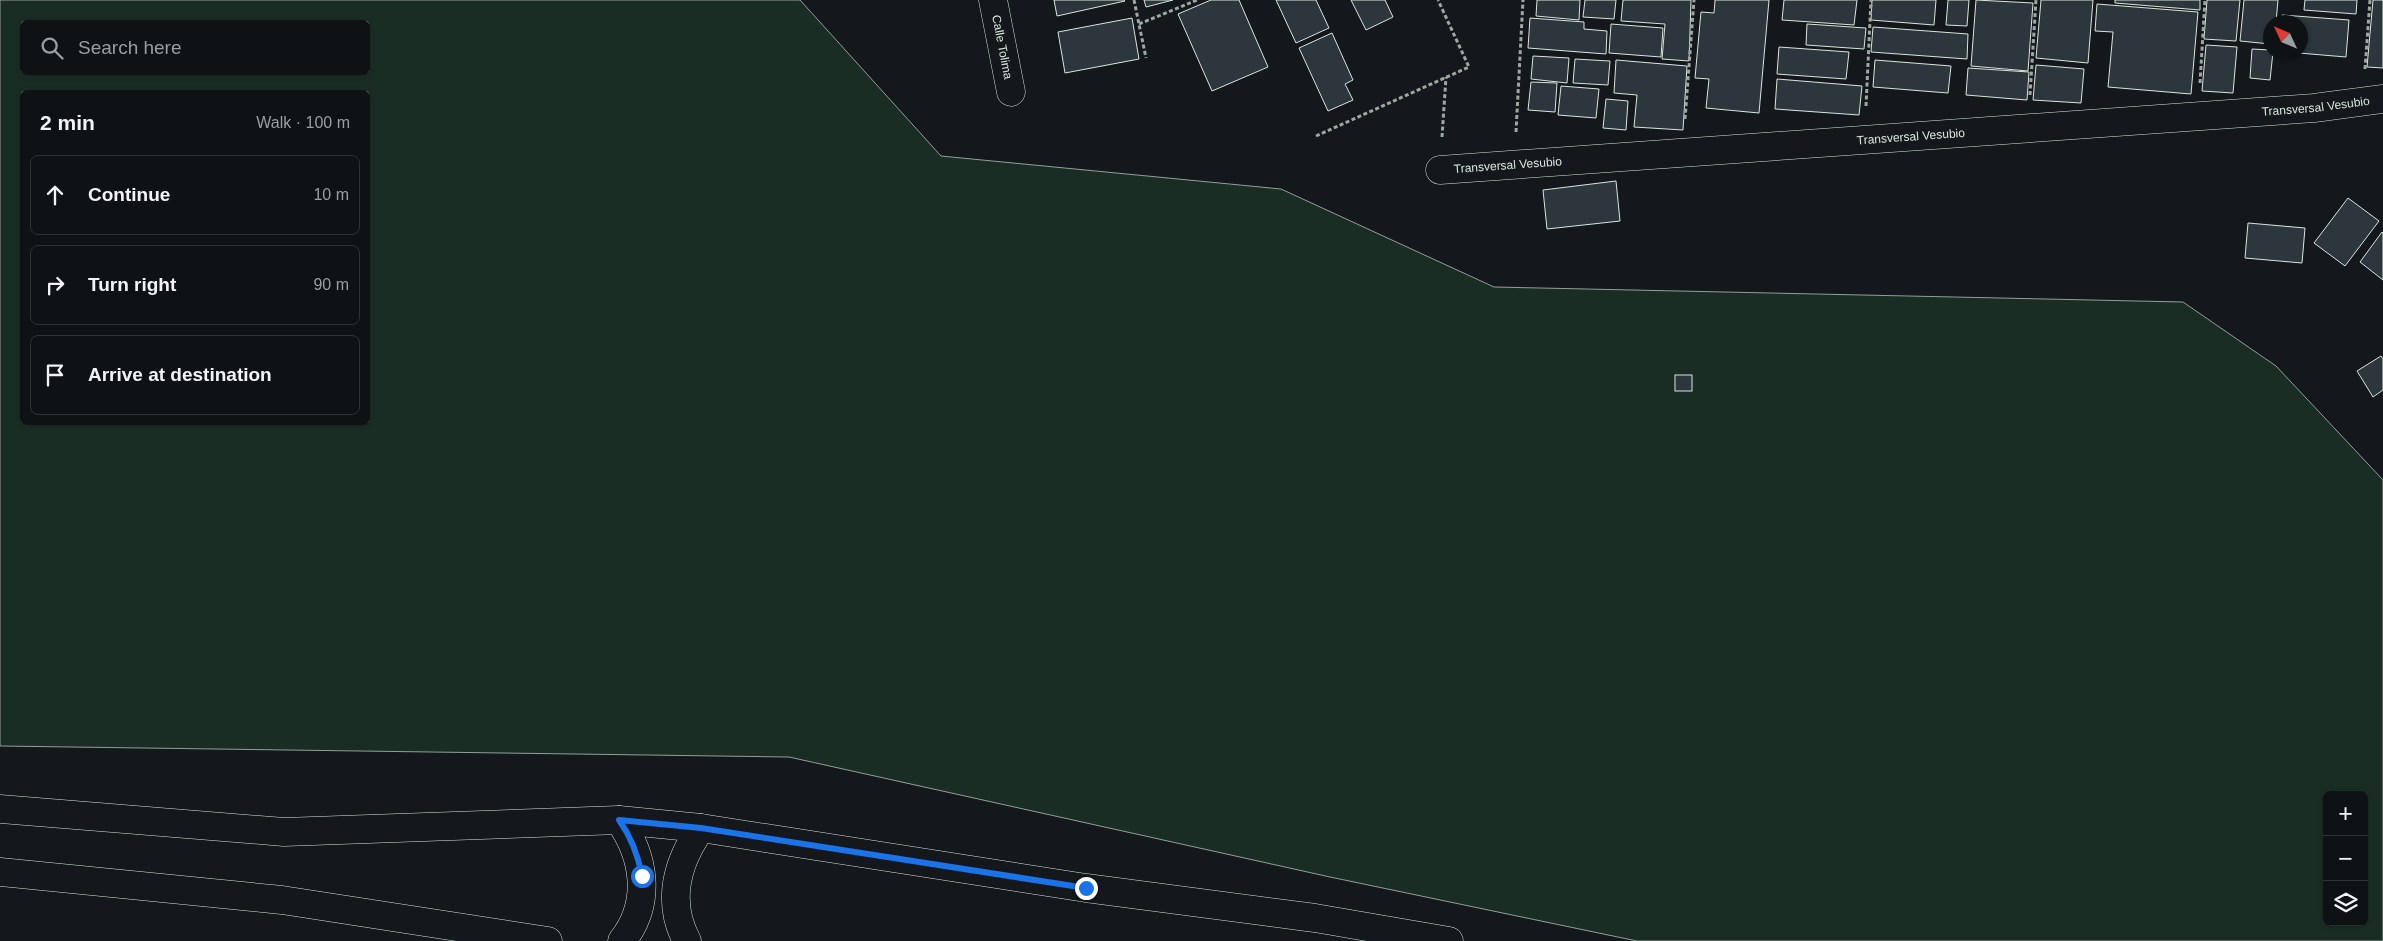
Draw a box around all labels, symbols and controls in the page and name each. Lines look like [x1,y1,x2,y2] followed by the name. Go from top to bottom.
[989,14,1015,81] street label: Calle Tolima
[2263,15,2308,60] north arrow
[20,20,370,75] search box
[38,34,66,62] icon: search
[78,37,182,58] text: Search here
[2261,94,2371,119] street label: Transversal Vesubio
[40,111,95,134] text: 2 min
[256,114,350,131] text: Walk · 100 m
[1856,126,1966,147] street label: Transversal Vesubio
[1453,154,1563,176] street label: Transversal Vesubio
[41,181,69,209] icon: ahead
[88,184,170,205] text: Continue
[313,186,349,203] text: 10 m
[41,271,69,299] icon: right
[88,274,176,295] text: Turn right
[313,276,349,293] text: 90 m
[41,361,69,389] icon: arrive
[88,364,272,385] text: Arrive at destination
[2323,791,2368,926] map controls
[2323,791,2368,836] button: +
[2323,836,2368,881] button: −
[631,865,654,888] route start
[1075,877,1098,900] route end
[2323,881,2368,926] button: layers

